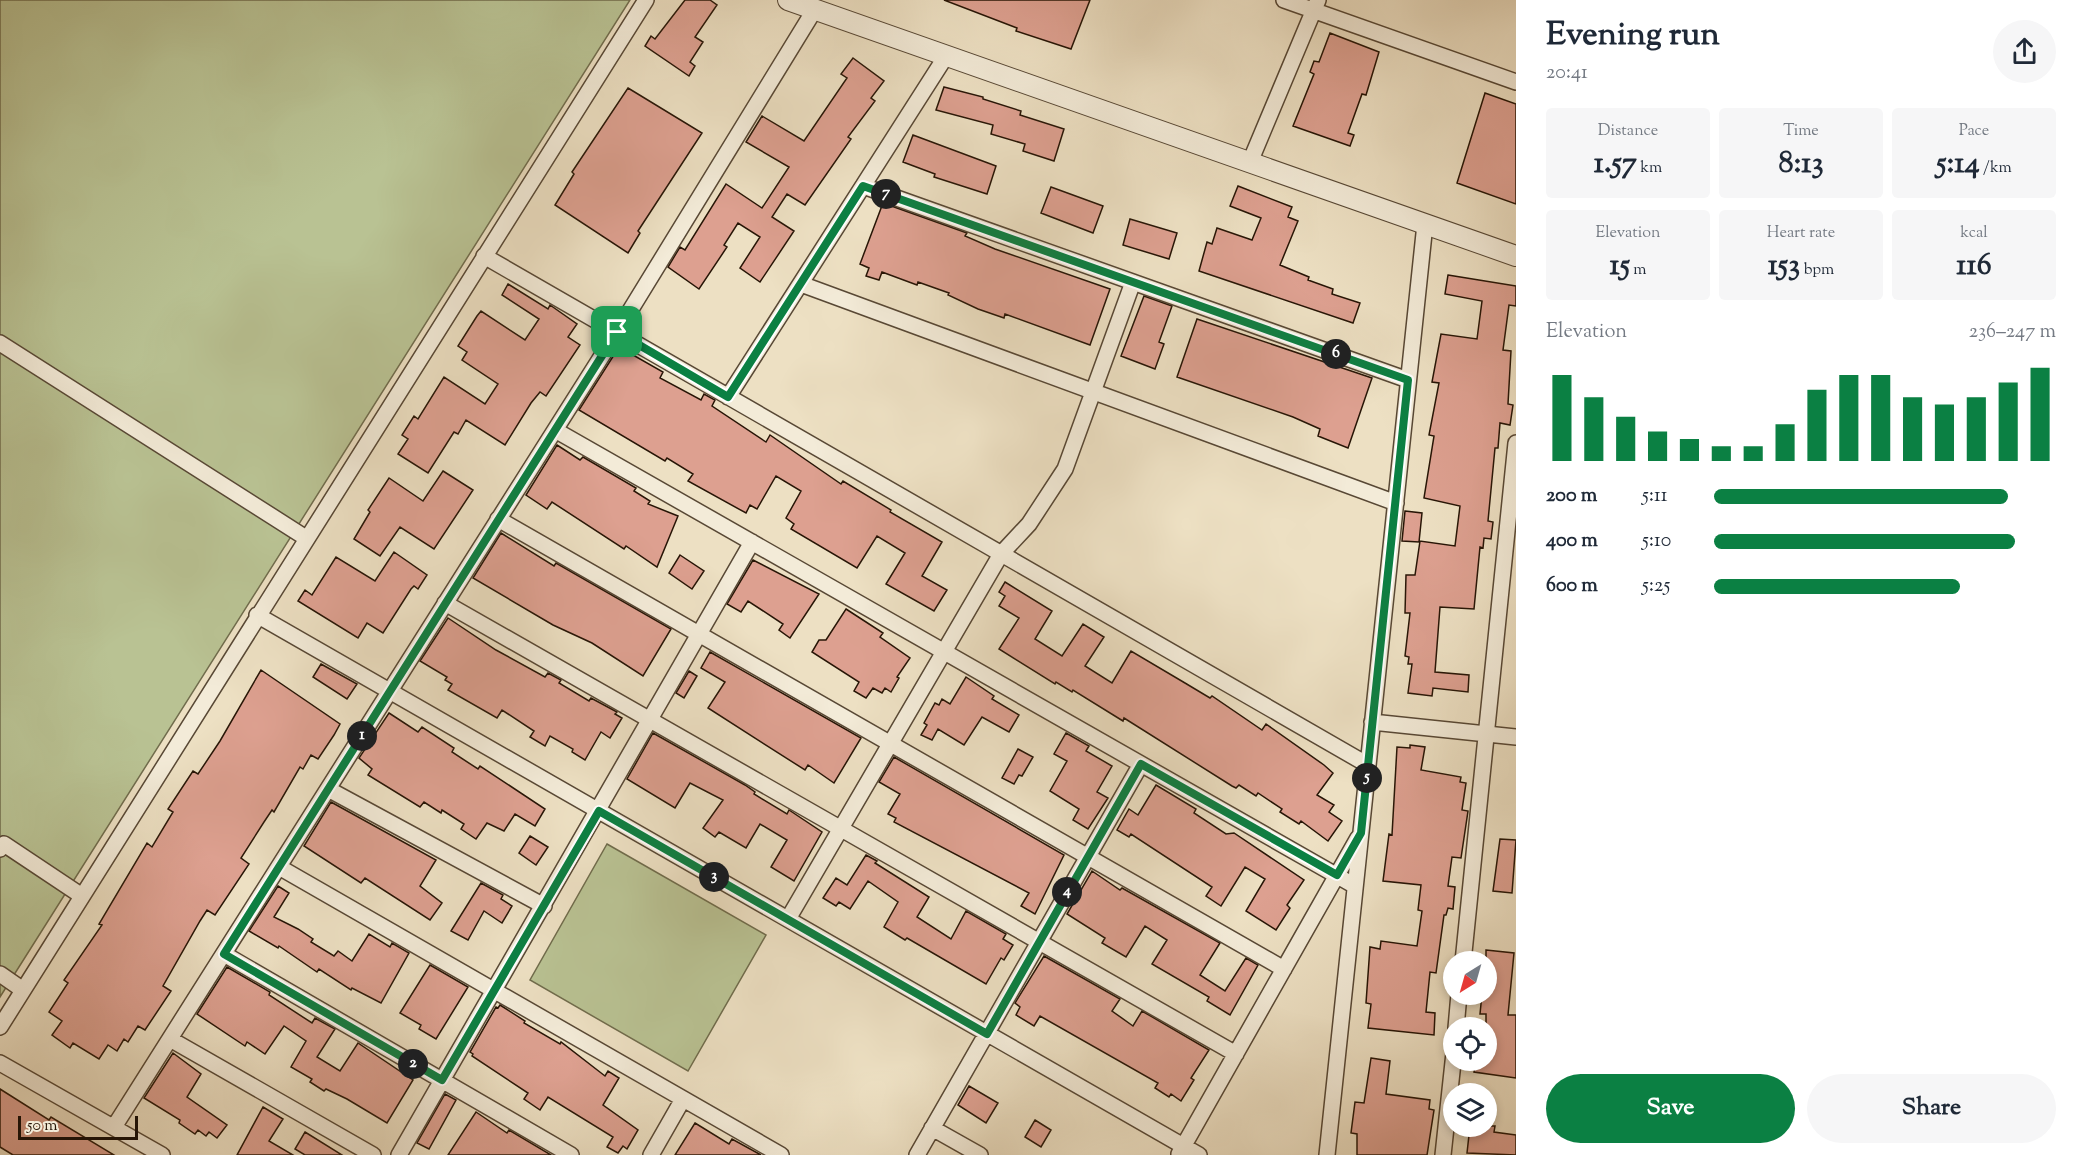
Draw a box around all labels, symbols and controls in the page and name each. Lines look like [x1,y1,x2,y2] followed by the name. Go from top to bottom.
[1546,12,1720,60] text: Evening run
[1993,20,2056,83] button: share
[1546,59,1588,88] text: 20:41
[1598,120,1658,143] text: Distance
[1783,120,1819,143] text: Time
[1959,120,1989,143] text: Pace
[1594,143,1637,186] text: 1.57
[1778,143,1824,186] text: 8:13
[1936,143,1980,186] text: 5:14
[1637,157,1662,180] text: km
[1980,157,2012,180] text: /km
[871,179,901,209] pin: 7
[882,182,890,205] text: 7
[1596,222,1660,245] text: Elevation
[1767,222,1835,245] text: Heart rate
[1960,222,1988,245] text: kcal
[1609,245,1630,288] text: 15
[1768,245,1800,288] text: 153
[1956,245,1992,288] text: 116
[1630,259,1647,282] text: m
[1800,259,1834,282] text: bpm
[591,306,642,357] pin
[600,315,633,348] icon: arrive
[1546,318,1627,347] text: Elevation
[1969,318,2056,347] text: 236–247 m
[1321,339,1351,369] pin: 6
[1332,342,1340,365] text: 6
[1546,482,1597,511] text: 200 m
[1642,482,1668,511] text: 5:11
[1546,527,1598,556] text: 400 m
[1642,527,1671,556] text: 5:10
[1546,572,1598,601] text: 600 m
[1642,572,1670,601] text: 5:25
[347,721,377,751] pin: 1
[359,724,365,747] text: 1
[1352,763,1382,793] pin: 5
[1364,766,1370,789] text: 5
[699,862,729,892] pin: 3
[711,865,717,888] text: 3
[1052,877,1082,907] pin: 4
[1063,880,1071,903] text: 4
[1443,951,1497,1005] north arrow
[1443,951,1497,1137] map controls
[1443,1017,1497,1071] button: locate
[398,1049,428,1079] pin: 2
[409,1052,417,1075] text: 2
[1546,1074,1795,1143] button: Save
[1807,1074,2056,1143] button: Share
[1443,1083,1497,1137] button: layers
[18,1113,138,1140] scale bar
[27,1115,58,1138] text: 50 m

